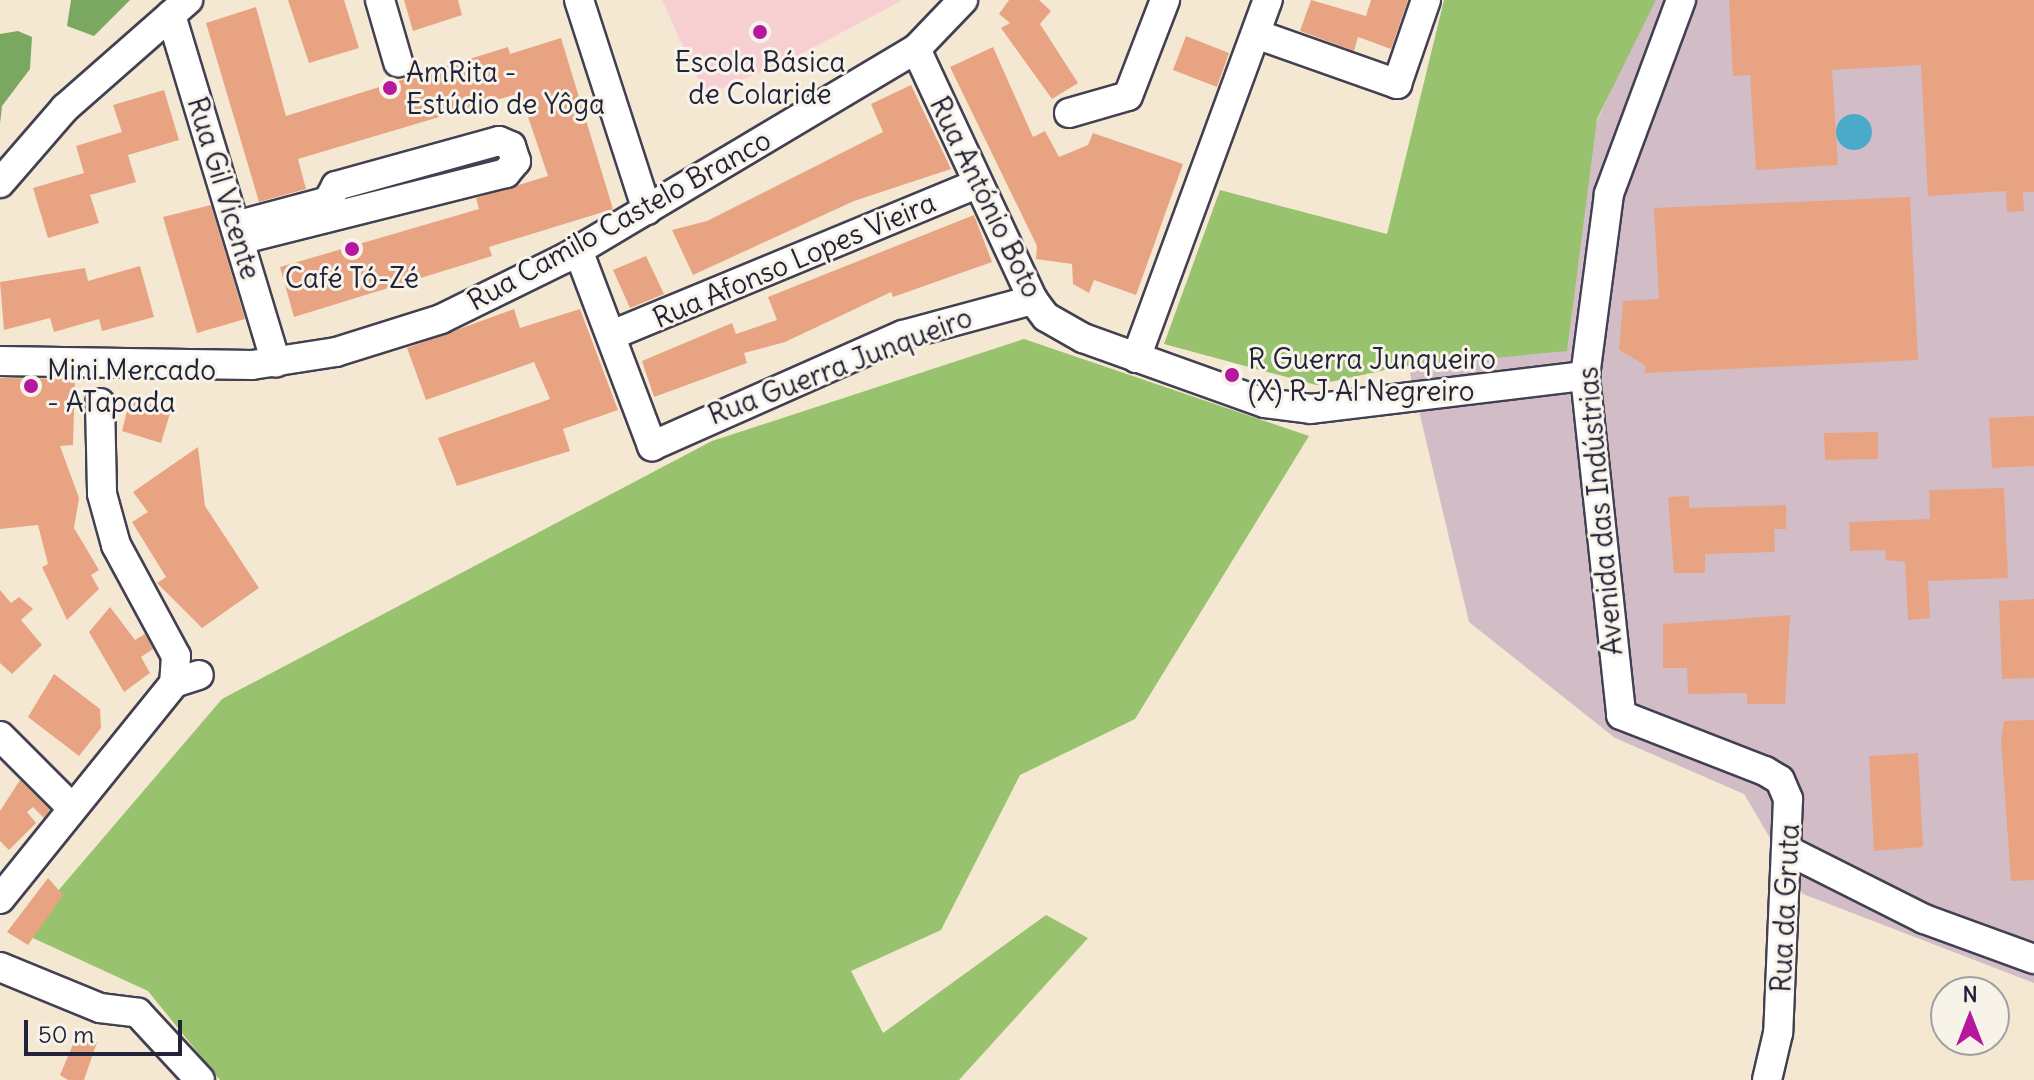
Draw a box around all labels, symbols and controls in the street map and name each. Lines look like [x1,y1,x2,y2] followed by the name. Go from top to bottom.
[751,23,769,41] marker: Escola Básica de Colaride
[674,45,846,111] place label: Escola Básica de Colaride
[406,55,605,121] place label: AmRita - Estúdio de Yôga
[381,79,399,97] marker: AmRita - Estúdio de Yôga
[923,91,1049,303] street label: Rua António Boto
[180,93,268,283] street label: Rua Gil Vicente
[462,123,776,317] street label: Rua Camilo Castelo Branco
[648,185,940,335] street label: Rua Afonso Lopes Vieira
[343,240,361,258] marker: Café Tó-Zé
[285,261,419,295] place label: Café Tó-Zé
[703,300,977,432] street label: Rua Guerra Junqueiro
[1248,342,1496,408] place label: R Guerra Junqueiro (X) R J Al Negreiro
[47,353,216,419] place label: Mini Mercado - ATapada
[1571,365,1629,657] street label: Avenida das Indústrias
[1223,366,1241,384] marker: R Guerra Junqueiro (X) R J Al Negreiro
[22,377,40,395] marker: Mini Mercado - ATapada
[1764,823,1806,993] street label: Rua da Gruta
[1930,976,2010,1056] north arrow
[1962,980,1978,1008] text: N
[28,1004,186,1054] scale bar
[38,1019,94,1049] text: 50 m

